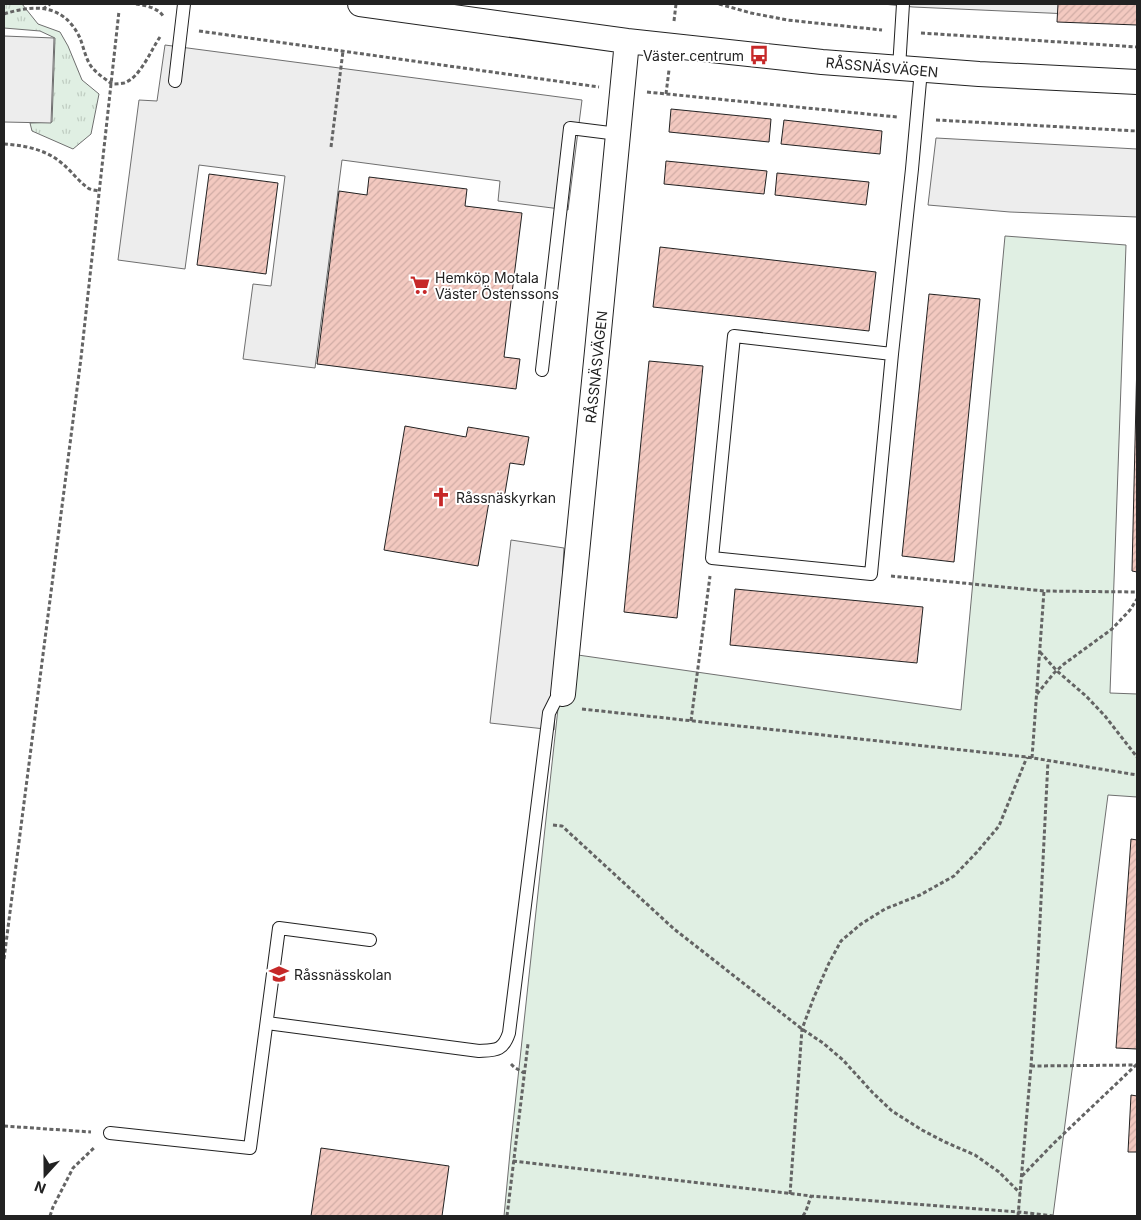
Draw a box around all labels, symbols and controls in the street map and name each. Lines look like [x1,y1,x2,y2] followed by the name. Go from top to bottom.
[748,44,770,66] bus stop icon: Väster centrum
[643,47,744,64] place label: Väster centrum
[825,53,939,80] street label: RÅSSNÄSVÄGEN
[435,269,559,302] place label: Hemköp Motala Väster Östenssons
[409,274,431,296] supermarket icon: Hemköp Motala Väster Östenssons
[581,310,610,424] street label: RÅSSNÄSVÄGEN
[430,486,452,508] church icon: Råssnäskyrkan
[456,489,556,506] place label: Råssnäskyrkan
[268,963,290,985] school or university icon: Råssnässkolan
[294,966,392,983] place label: Råssnässkolan
[20,1150,70,1200] north arrow
[32,1178,48,1197] text: N

